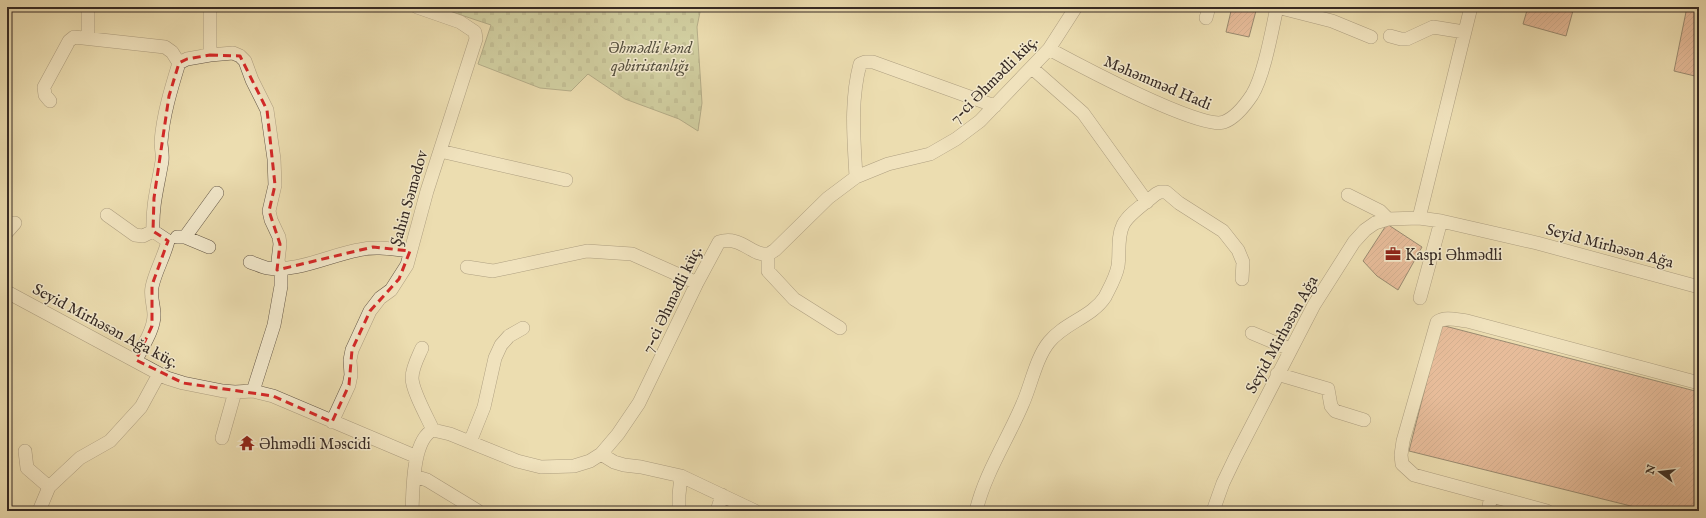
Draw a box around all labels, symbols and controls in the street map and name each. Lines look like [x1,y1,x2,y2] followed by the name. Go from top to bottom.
[946,32,1043,129] street label: 7-ci Əhmədli küç.
[608,39,693,77] park label: Əhmədli kənd qəbiristanlığı
[1100,52,1214,116] street label: Məhəmməd Hadi
[387,147,433,249] street label: Şahin Səmədov
[1543,220,1676,274] street label: Seyid Mirhəsən Ağa
[638,243,707,357] street label: 7-ci Əhmədli küç.
[1384,245,1402,263] office icon: Kaspi Əhmədli
[1405,246,1502,266] place label: Kaspi Əhmədli
[1242,273,1323,397] street label: Seyid Mirhəsən Ağa
[29,280,181,374] street label: Seyid Mirhəsən Ağa küç.
[238,434,256,452] temple icon: Әhmәdli Mәscidi
[259,435,371,455] place label: Әhmәdli Mәscidi
[1640,452,1680,492] north arrow
[1643,463,1659,477] text: N

